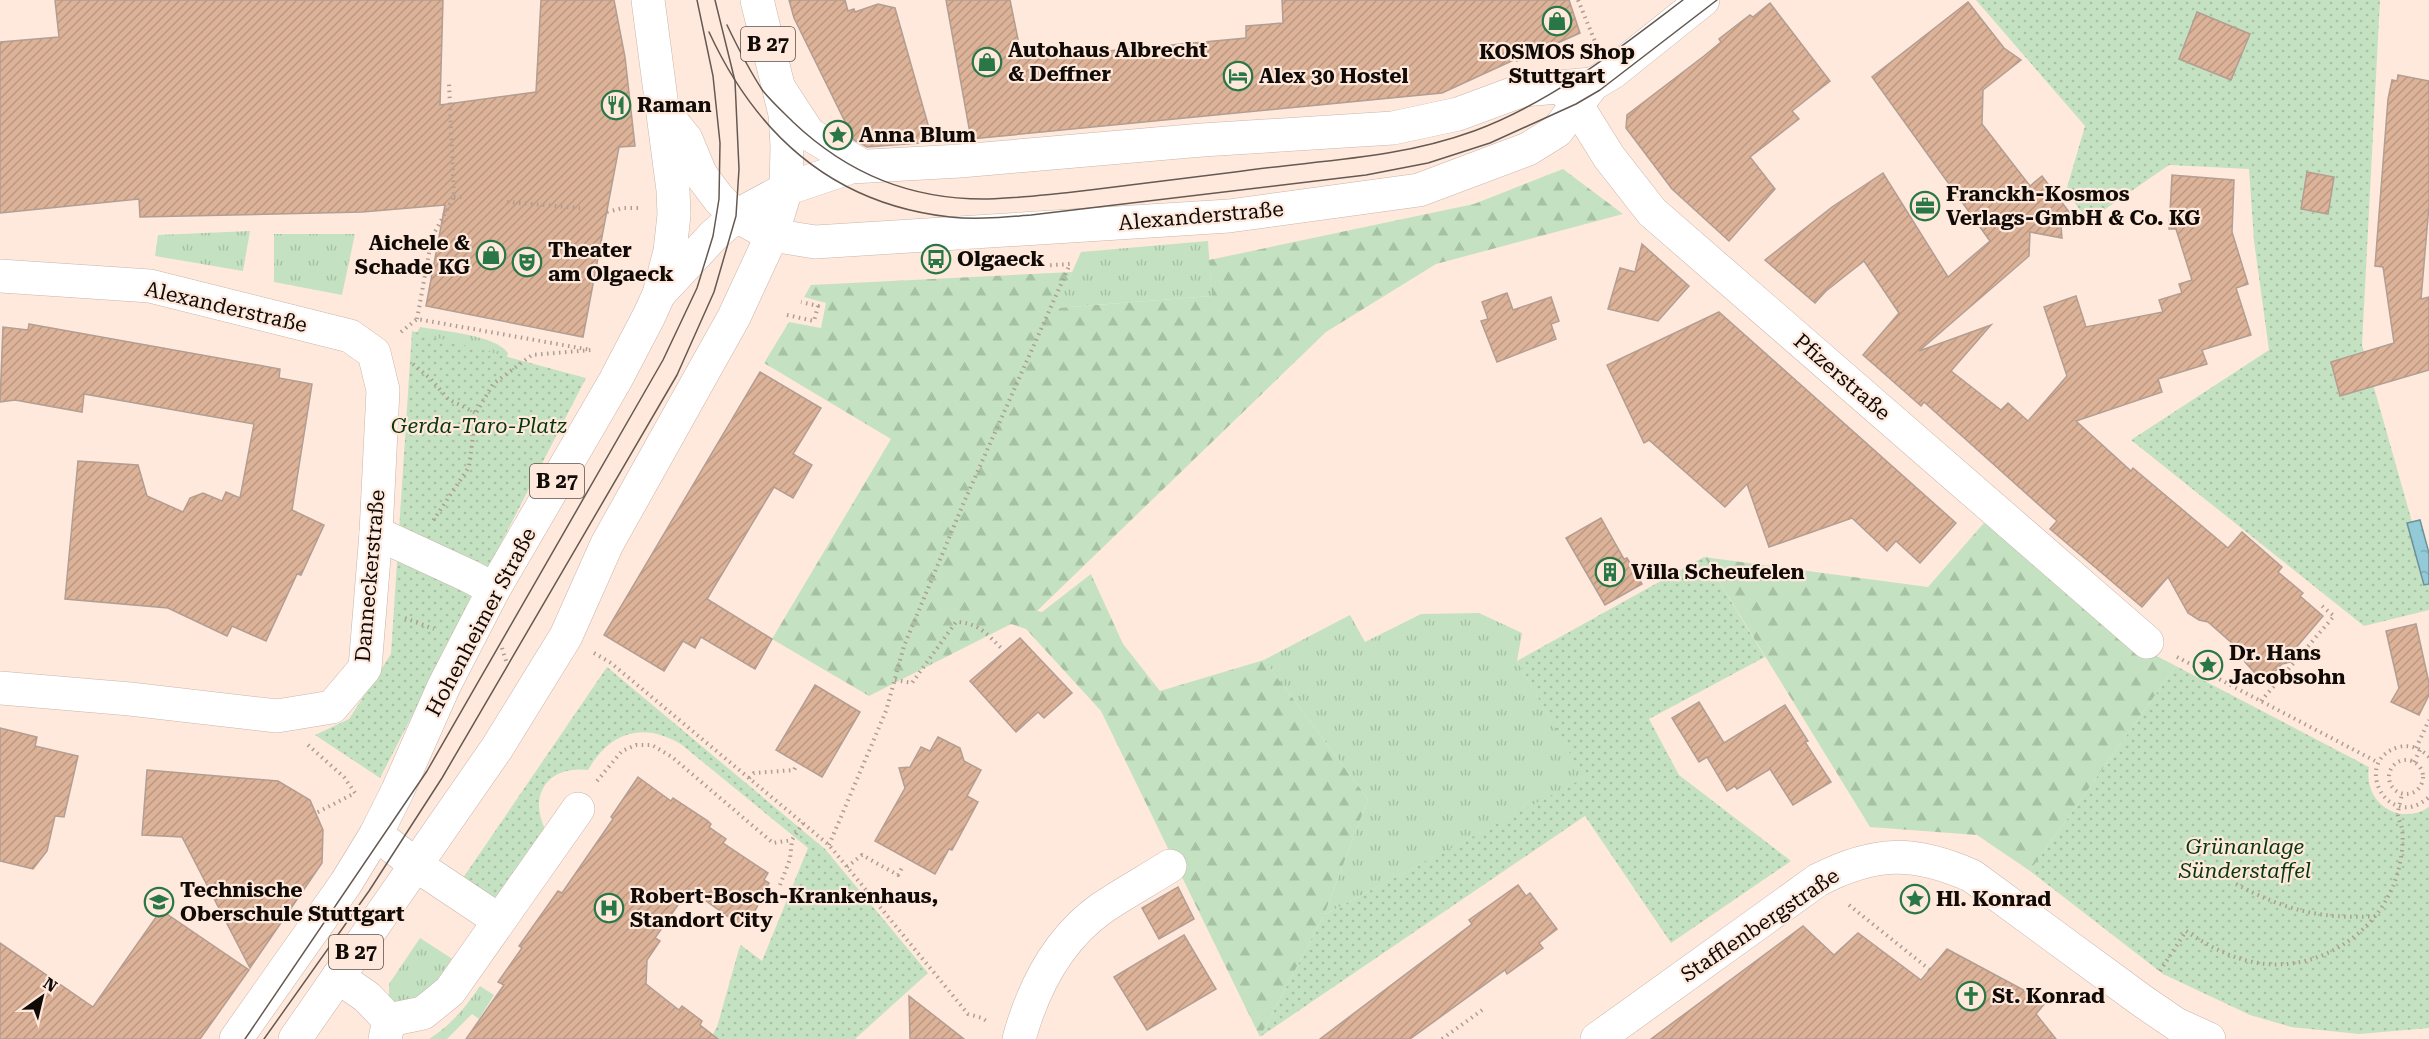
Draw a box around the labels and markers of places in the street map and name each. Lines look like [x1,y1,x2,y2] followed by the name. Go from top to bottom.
[1541,5,1573,37] shop icon: KOSMOS Shop Stuttgart
[1008,38,1208,86] place label: Autohaus Albrecht & Deffner
[1479,40,1635,88] place label: KOSMOS Shop Stuttgart
[971,46,1003,78] shop icon: Autohaus Albrecht & Deffner
[1222,60,1254,92] hotel icon: Alex 30 Hostel
[1259,64,1409,88] place label: Alex 30 Hostel
[600,89,632,121] restaurant icon: Raman
[637,93,712,117] place label: Raman
[822,119,854,151] place icon: Anna Blum
[859,123,976,147] place label: Anna Blum
[1946,182,2201,230] place label: Franckh-Kosmos Verlags-GmbH & Co. KG
[1909,190,1941,222] office icon: Franckh-Kosmos Verlags-GmbH & Co. KG
[355,231,470,279] place label: Aichele & Schade KG
[548,238,674,286] place label: Theater am Olgaeck
[475,239,507,271] shop icon: Aichele & Schade KG
[920,243,952,275] bus stop icon: Olgaeck
[511,246,543,278] theatre icon: Theater am Olgaeck
[957,247,1045,271] place label: Olgaeck
[1594,556,1626,588] building icon: Villa Scheufelen
[1631,560,1805,584] place label: Villa Scheufelen
[2229,641,2346,689] place label: Dr. Hans Jacobsohn
[2192,649,2224,681] place icon: Dr. Hans Jacobsohn
[180,878,405,926] place label: Technische Oberschule Stuttgart
[1899,883,1931,915] place icon: Hl. Konrad
[630,884,938,932] place label: Robert-Bosch-Krankenhaus, Standort City
[143,886,175,918] school or university icon: Technische Oberschule Stuttgart
[1936,887,2051,911] place label: Hl. Konrad
[593,892,625,924] hospital icon: Robert-Bosch-Krankenhaus, Standort City
[1955,980,1987,1012] church icon: St. Konrad
[1992,984,2105,1008] place label: St. Konrad

